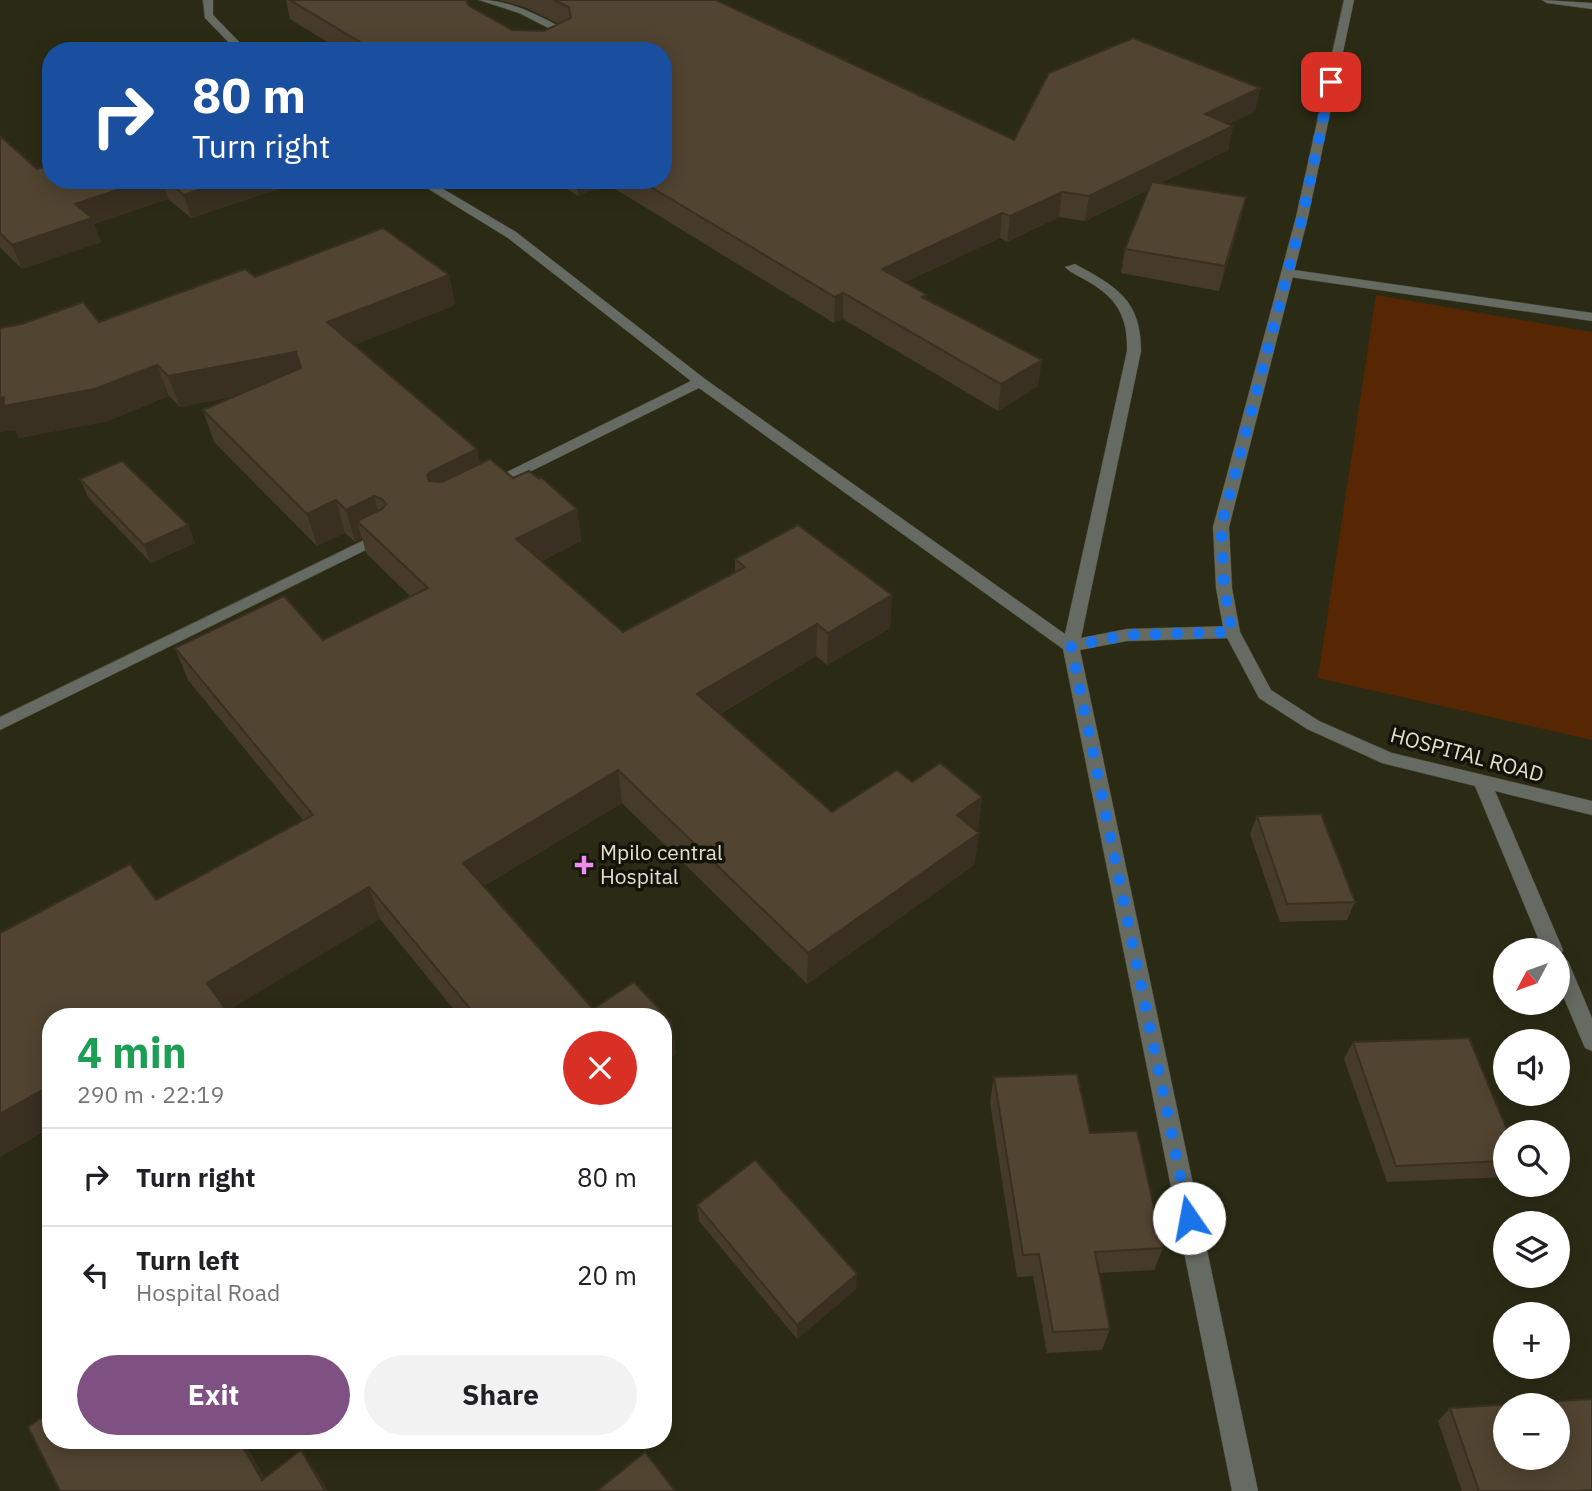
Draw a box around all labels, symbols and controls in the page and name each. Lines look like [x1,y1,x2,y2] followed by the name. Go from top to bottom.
[1301,52,1361,112] pin
[192,63,306,126] text: 80 m
[1312,63,1350,101] icon: arrive
[77,70,168,161] icon: right
[192,125,330,167] text: Turn right
[1387,720,1547,788] street label: HOSPITAL ROAD
[600,838,723,890] place label: Mpilo central Hospital
[574,855,594,875] marker: Mpilo central Hospital
[1493,938,1570,1015] north arrow
[1493,938,1570,1470] map controls
[77,1025,187,1080] text: 4 min
[1493,1029,1570,1106] button: sound
[563,1031,637,1105] button: close
[77,1079,224,1109] text: 290 m · 22:19
[1493,1120,1570,1197] button: search
[77,1158,115,1196] icon: right
[136,1160,255,1194] text: Turn right
[577,1160,637,1194] text: 80 m
[1152,1181,1226,1255] position arrow
[1493,1211,1570,1288] button: layers
[136,1243,239,1277] text: Turn left
[77,1256,115,1294] icon: left
[577,1258,637,1292] text: 20 m
[136,1277,280,1307] text: Hospital Road
[1493,1302,1570,1379] button: +
[77,1355,350,1435] button: Exit
[364,1355,637,1435] button: Share
[1493,1393,1570,1470] button: −

